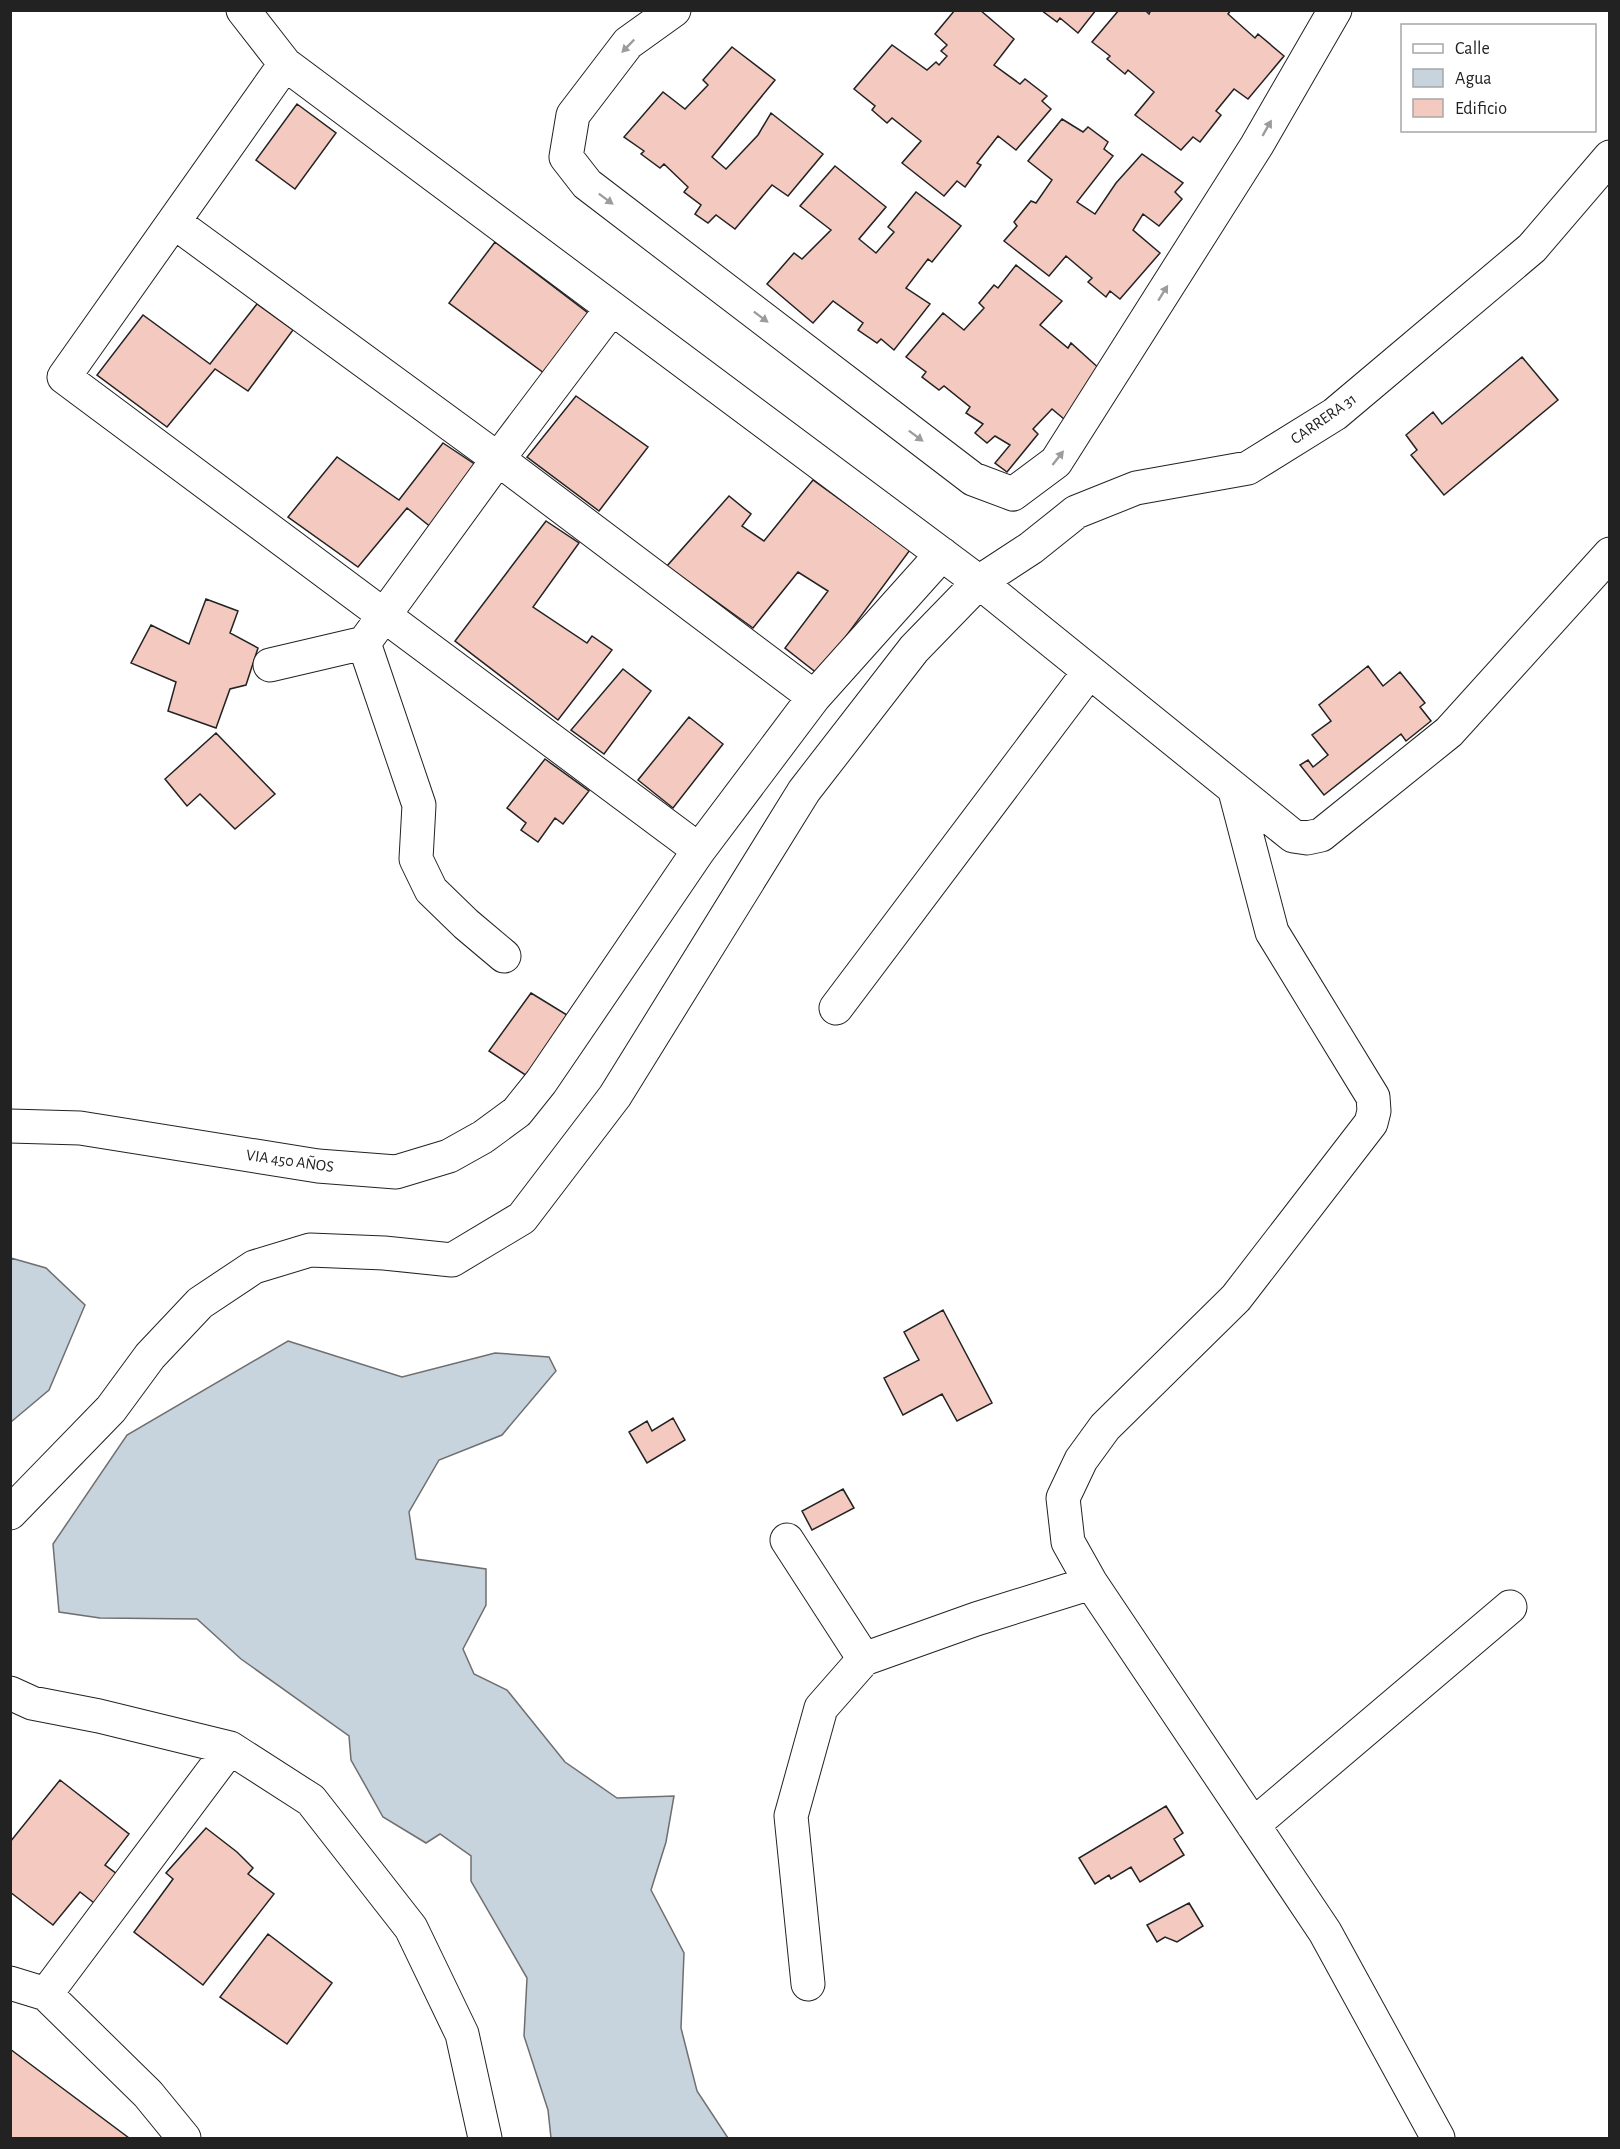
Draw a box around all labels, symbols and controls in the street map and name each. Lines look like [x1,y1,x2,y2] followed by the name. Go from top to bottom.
[1401,24,1596,132] legend
[621,38,635,53] one-way arrow
[1455,40,1490,58] text: Calle
[1455,70,1492,88] text: Agua
[1455,100,1507,118] text: Edificio
[1261,120,1272,136] one-way arrow
[598,193,614,205] one-way arrow
[1157,286,1169,302] one-way arrow
[753,311,769,324] one-way arrow
[1288,390,1359,447] street label: CARRERA 31
[908,429,924,442] one-way arrow
[1052,450,1064,466] one-way arrow
[245,1145,335,1175] street label: VIA 450 AÑOS

